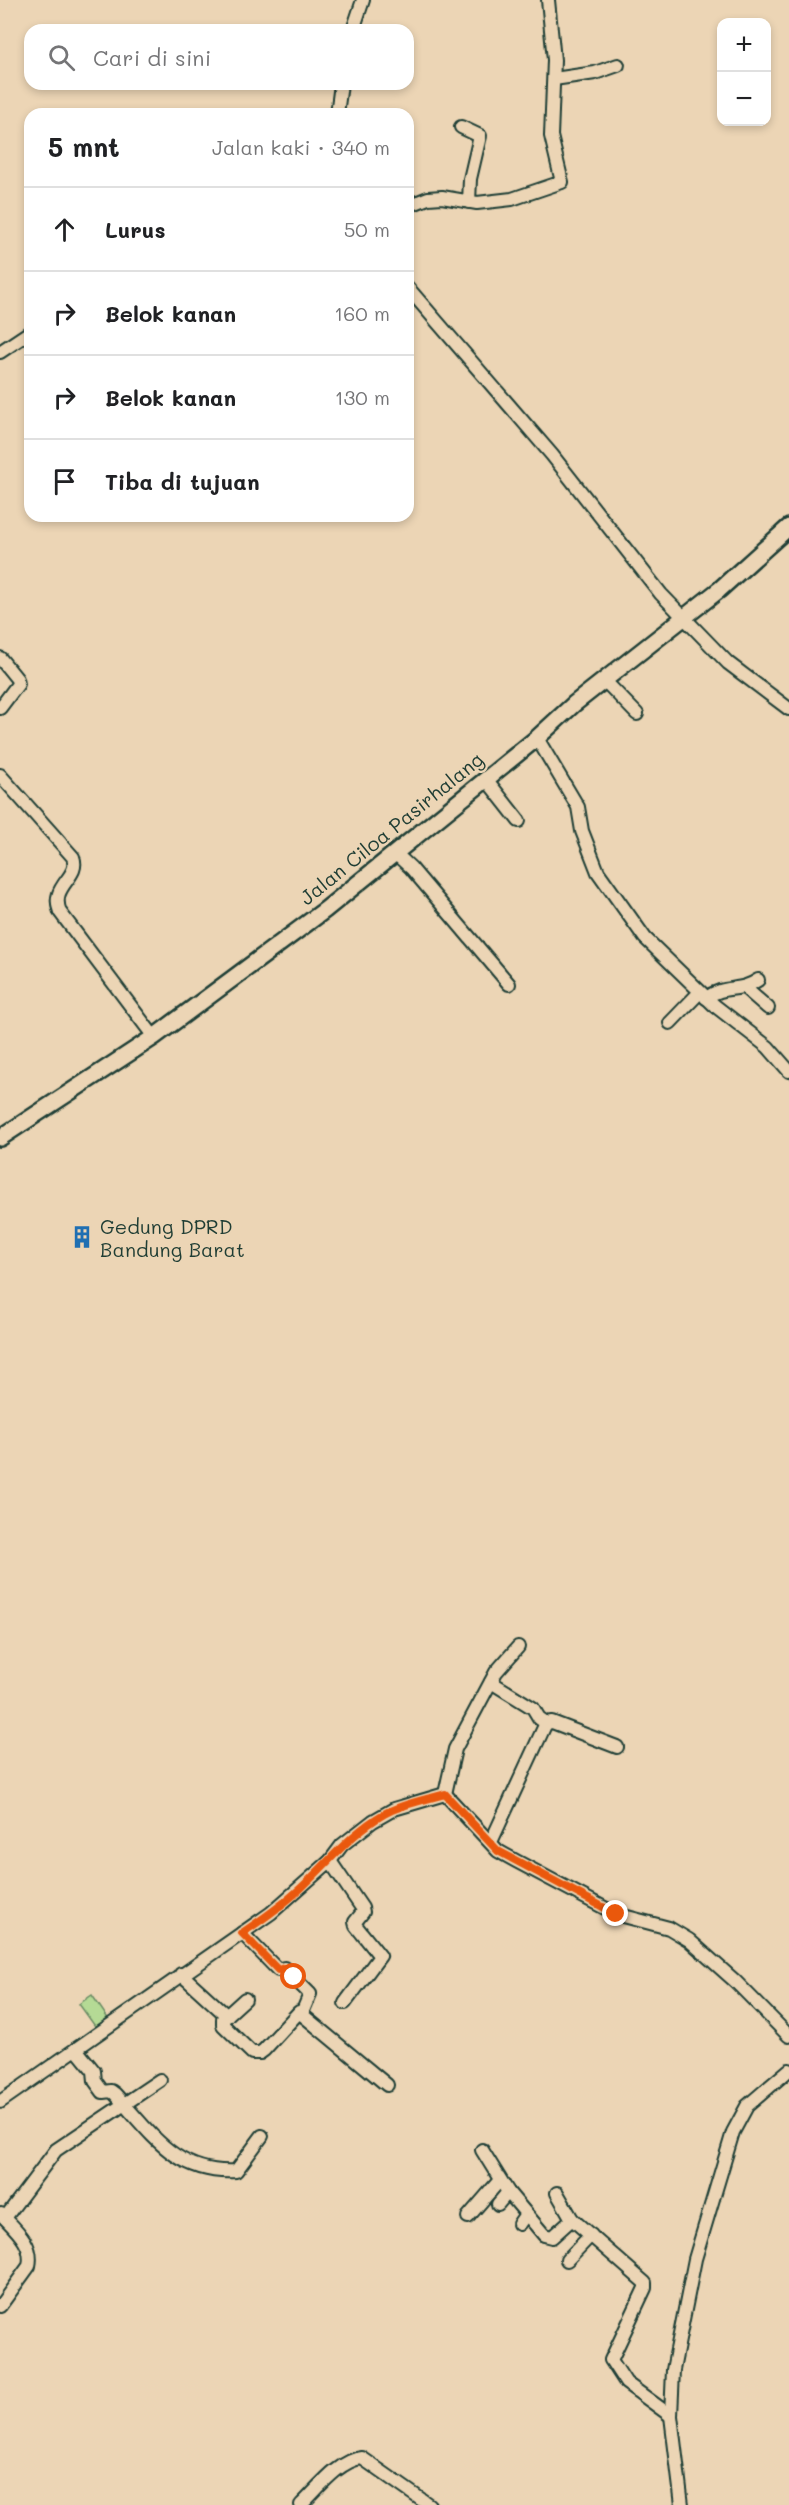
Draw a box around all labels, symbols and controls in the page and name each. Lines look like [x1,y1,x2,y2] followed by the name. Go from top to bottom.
[717,18,771,126] map controls
[717,18,771,72] button: +
[24,24,414,90] search box
[45,41,78,74] icon: search
[93,43,211,72] text: Cari di sini
[717,72,771,126] button: −
[48,130,120,164] text: 5 mnt
[212,134,390,160] text: Jalan kaki · 340 m
[48,213,81,246] icon: ahead
[105,215,166,244] text: Lurus
[344,216,390,242] text: 50 m
[48,297,81,330] icon: right
[105,299,236,328] text: Belok kanan
[334,300,390,326] text: 160 m
[48,381,81,414] icon: right
[105,383,236,412] text: Belok kanan
[335,384,390,410] text: 130 m
[48,465,81,498] icon: arrive
[105,467,260,496] text: Tiba di tujuan
[294,746,488,910] street label: Jalan Ciloa Pasirhalang
[100,1213,245,1262] place label: Gedung DPRD Bandung Barat
[69,1224,95,1250] building icon: Gedung DPRD Bandung Barat
[602,1900,628,1926] route end
[280,1963,306,1989] route start

